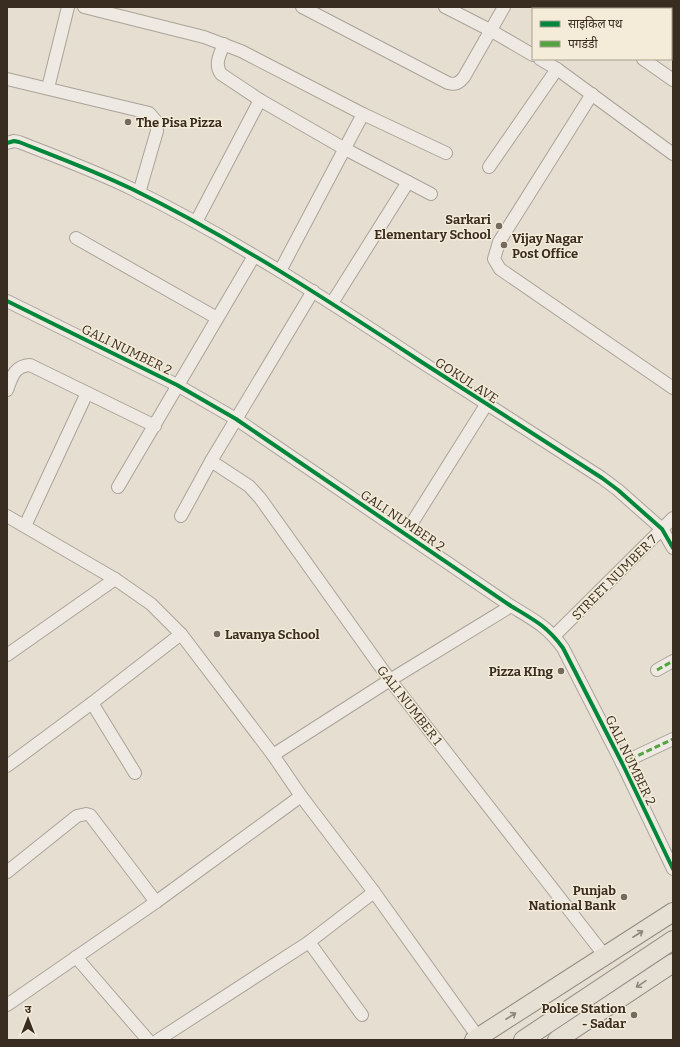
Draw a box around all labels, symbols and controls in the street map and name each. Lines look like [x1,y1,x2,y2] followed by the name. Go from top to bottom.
[532,8,672,60] legend
[568,16,623,31] text: साइकिल पथ
[568,36,598,51] text: पगडंडी
[136,115,223,130] place label: The Pisa Pizza
[123,117,133,127] marker: The Pisa Pizza
[374,212,491,242] place label: Sarkari Elementary School
[494,221,504,231] marker: Sarkari Elementary School
[512,231,583,261] place label: Vijay Nagar Post Office
[499,240,509,250] marker: Vijay Nagar Post Office
[79,321,174,378] street label: GALI NUMBER 2
[432,355,501,406] street label: GOKUL AVE
[358,487,448,554] street label: GALI NUMBER 2
[569,531,660,623] street label: STREET NUMBER 7
[225,627,319,642] place label: Lavanya School
[212,629,222,639] marker: Lavanya School
[374,663,446,749] street label: GALI NUMBER 1
[489,664,554,679] place label: Pizza KIng
[556,666,566,676] marker: Pizza KIng
[602,713,659,808] street label: GALI NUMBER 2
[528,883,616,913] place label: Punjab National Bank
[619,892,629,902] marker: Punjab National Bank
[632,930,644,938] one-way arrow
[635,980,646,988] one-way arrow
[8,999,48,1039] north arrow
[541,1001,627,1031] place label: Police Station - Sadar
[25,1003,32,1016] text: उ
[629,1010,639,1020] marker: Police Station - Sadar
[505,1012,516,1020] one-way arrow

